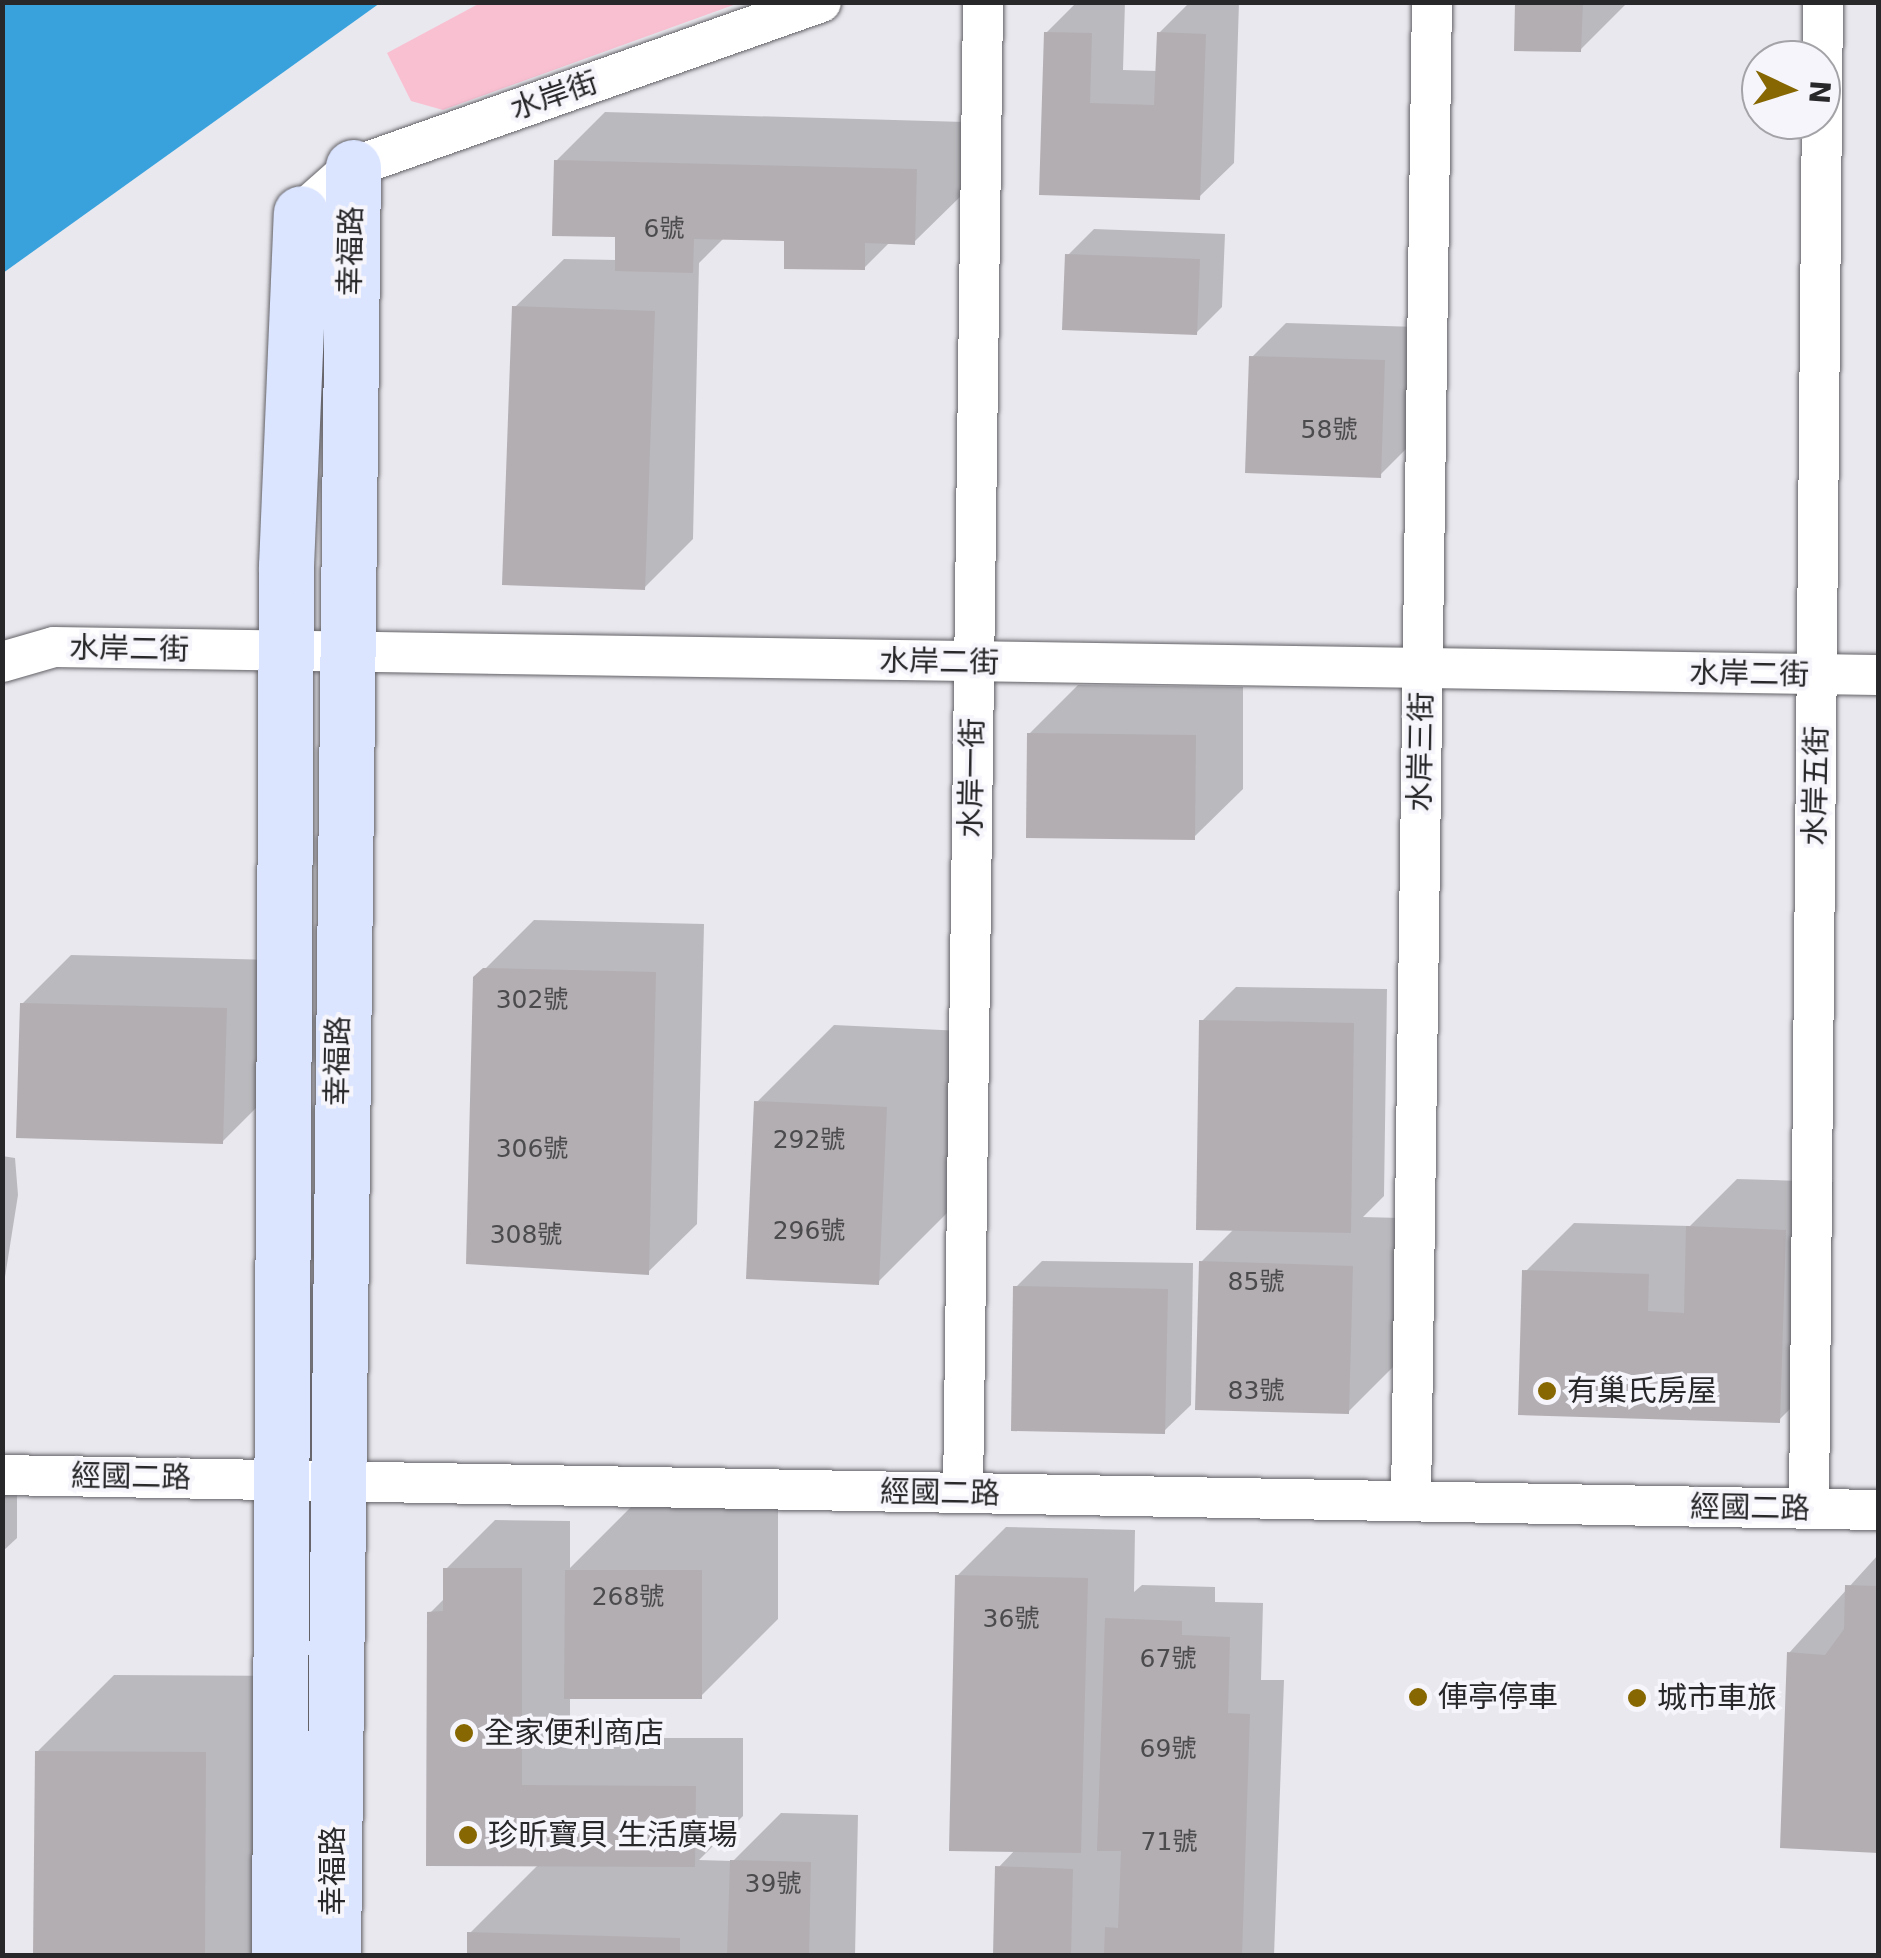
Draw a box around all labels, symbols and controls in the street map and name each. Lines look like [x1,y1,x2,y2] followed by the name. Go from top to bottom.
[1741,40,1841,140] north arrow
[506,64,602,128] street label: 水岸街
[1802,79,1837,105] text: N
[332,206,370,296] street label: 幸福路
[644,214,684,244] house number: 6號
[1301,415,1357,445] house number: 58號
[69,630,189,668] street label: 水岸二街
[879,643,999,681] street label: 水岸二街
[1689,655,1809,693] street label: 水岸二街
[1402,692,1440,812] street label: 水岸三街
[953,718,991,838] street label: 水岸一街
[1797,726,1835,846] street label: 水岸五街
[496,985,568,1015] house number: 302號
[319,1016,357,1106] street label: 幸福路
[773,1125,845,1155] house number: 292號
[496,1134,568,1164] house number: 306號
[773,1216,845,1246] house number: 296號
[490,1220,562,1250] house number: 308號
[1228,1267,1284,1297] house number: 85號
[1567,1373,1717,1409] place label: 有巢氏房屋
[1228,1376,1284,1406] house number: 83號
[1536,1380,1558,1402] marker: 有巢氏房屋
[71,1458,191,1496] street label: 經國二路
[880,1474,1000,1512] street label: 經國二路
[1690,1489,1810,1527] street label: 經國二路
[592,1582,664,1612] house number: 268號
[983,1604,1039,1634] house number: 36號
[1140,1644,1196,1674] house number: 67號
[1438,1679,1558,1715] place label: 俥亭停車
[1657,1680,1777,1716] place label: 城市車旅
[1407,1686,1429,1708] marker: 俥亭停車
[1626,1687,1648,1709] marker: 城市車旅
[484,1715,664,1751] place label: 全家便利商店
[453,1722,475,1744] marker: 全家便利商店
[1140,1734,1196,1764] house number: 69號
[488,1817,738,1853] place label: 珍昕寶貝 生活廣場
[457,1824,479,1846] marker: 珍昕寶貝 生活廣場
[315,1826,351,1916] street label: 幸福路
[1141,1827,1197,1857] house number: 71號
[745,1869,801,1899] house number: 39號

